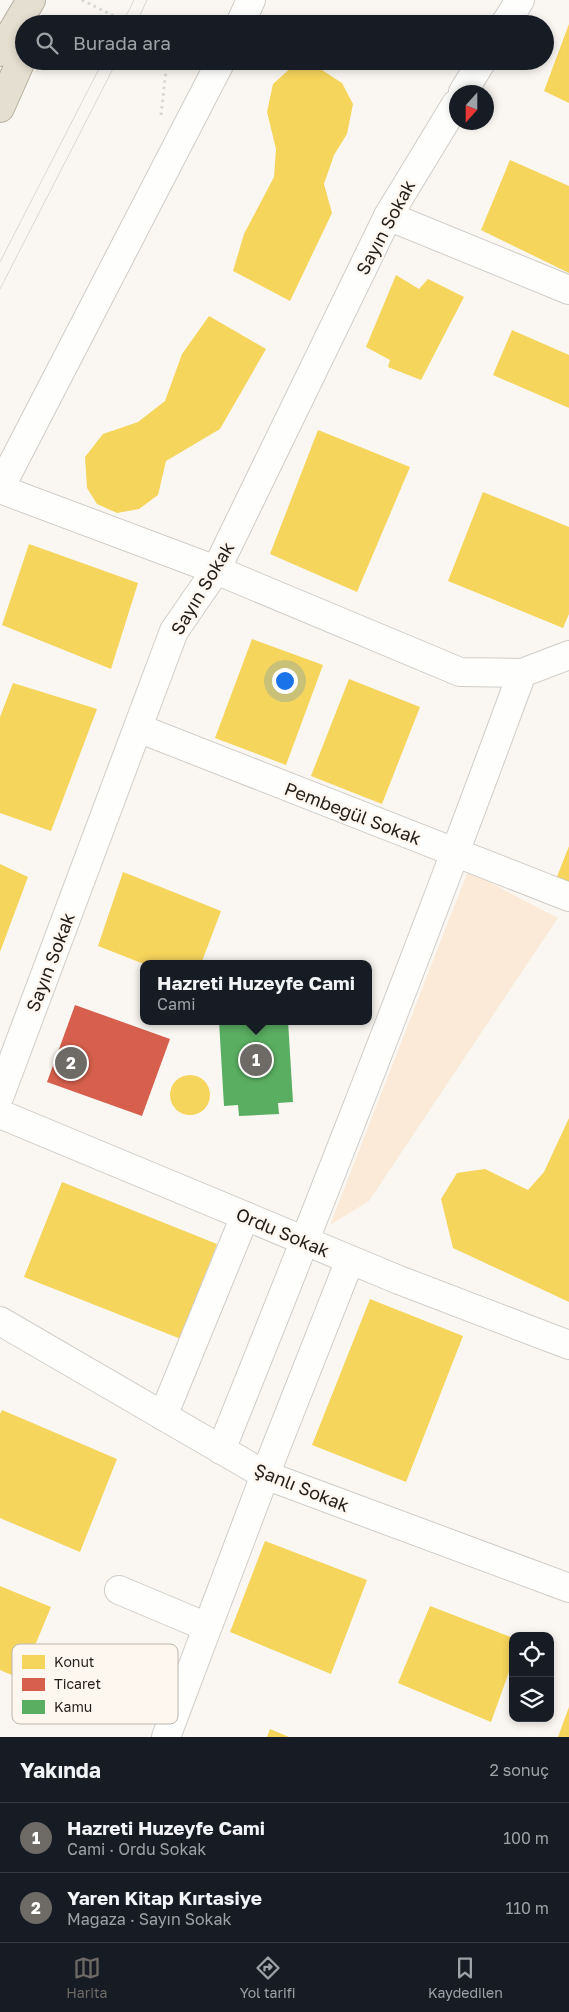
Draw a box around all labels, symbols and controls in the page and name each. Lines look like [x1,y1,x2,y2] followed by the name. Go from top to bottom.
[15,15,554,70] search box
[33,29,61,57] icon: search
[73,31,171,54] text: Burada ara
[449,85,494,130] north arrow
[351,176,419,278] street label: Sayın Sokak
[166,538,238,638] street label: Sayın Sokak
[272,668,298,694] your location
[282,777,424,849] street label: Pembegül Sokak
[21,909,79,1015] street label: Sayın Sokak
[140,960,372,1025] popup
[157,971,355,994] text: Hazreti Huzeyfe Cami
[157,994,195,1014] text: Cami
[240,1041,272,1079] pin: 1
[55,1044,87,1082] pin: 2
[233,1202,333,1262] street label: Ordu Sokak
[251,1458,353,1516] street label: Şanlı Sokak
[509,1632,554,1722] map controls
[509,1632,554,1677] button: locate
[12,1644,178,1724] legend
[54,1653,94,1670] text: Konut
[54,1675,101,1692] text: Ticaret
[509,1677,554,1722] button: layers
[54,1698,92,1715] text: Kamu
[20,1757,101,1783] text: Yakında
[489,1760,549,1780] text: 2 sonuç
[67,1816,265,1839] text: Hazreti Huzeyfe Cami
[32,1828,40,1848] text: 1
[503,1828,549,1848] text: 100 m
[67,1839,206,1859] text: Cami · Ordu Sokak
[67,1886,262,1909] text: Yaren Kitap Kırtasiye
[31,1898,41,1918] text: 2
[505,1898,549,1918] text: 110 m
[67,1909,232,1929] text: Mağaza · Sayın Sokak
[66,1954,107,2001] tab: Harita
[240,1954,296,2001] tab: Yol tarifi
[428,1954,503,2001] tab: Kaydedilen

